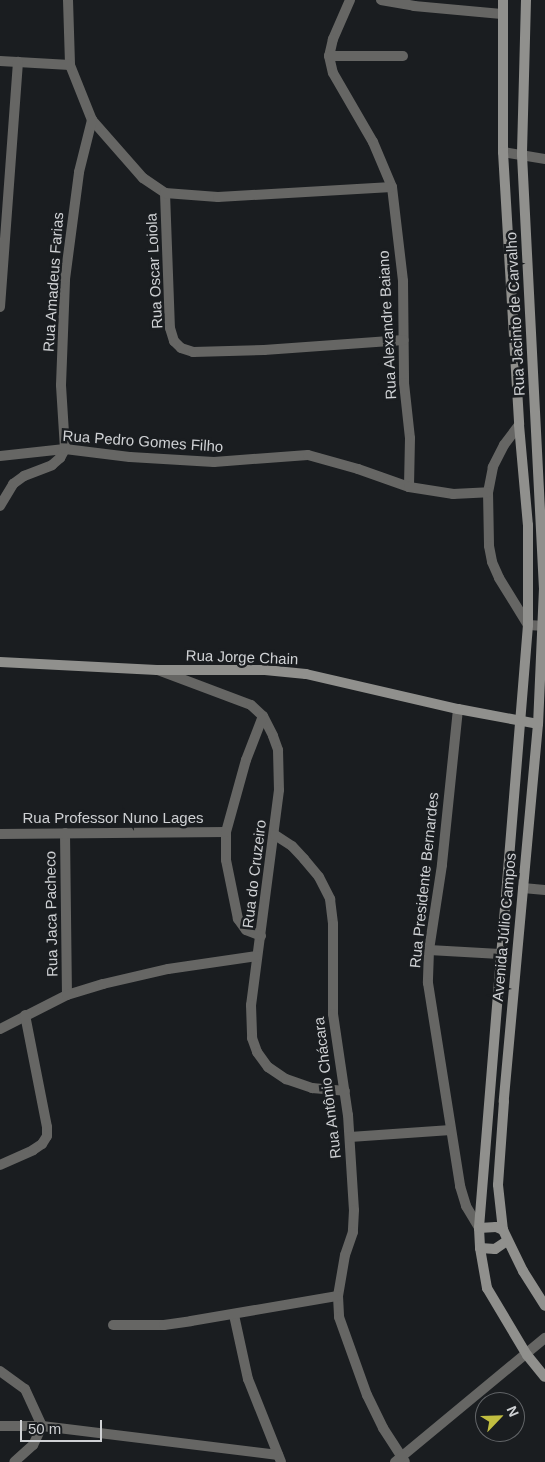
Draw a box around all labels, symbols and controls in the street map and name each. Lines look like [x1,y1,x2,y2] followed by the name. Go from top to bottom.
[39,211,67,353] street label: Rua Amadeus Farias
[142,213,166,329] street label: Rua Oscar Loiola
[502,232,528,396] street label: Rua Jacinto de Carvalho
[374,250,400,400] street label: Rua Alexandre Baiano
[62,426,224,456] street label: Rua Pedro Gomes Filho
[185,646,299,668] street label: Rua Jorge Chain
[406,791,442,969] street label: Rua Presidente Bernardes
[23,809,203,827] street label: Rua Professor Nuno Lages
[238,819,270,929] street label: Rua do Cruzeiro
[41,851,61,977] street label: Rua Jaca Pacheco
[489,852,519,1002] street label: Avenida Júlio Campos
[309,1016,345,1160] street label: Rua Antônio Chácara
[475,1392,525,1442] north arrow
[503,1403,522,1419] text: N
[22,1410,105,1442] scale bar
[28,1420,61,1437] text: 50 m

